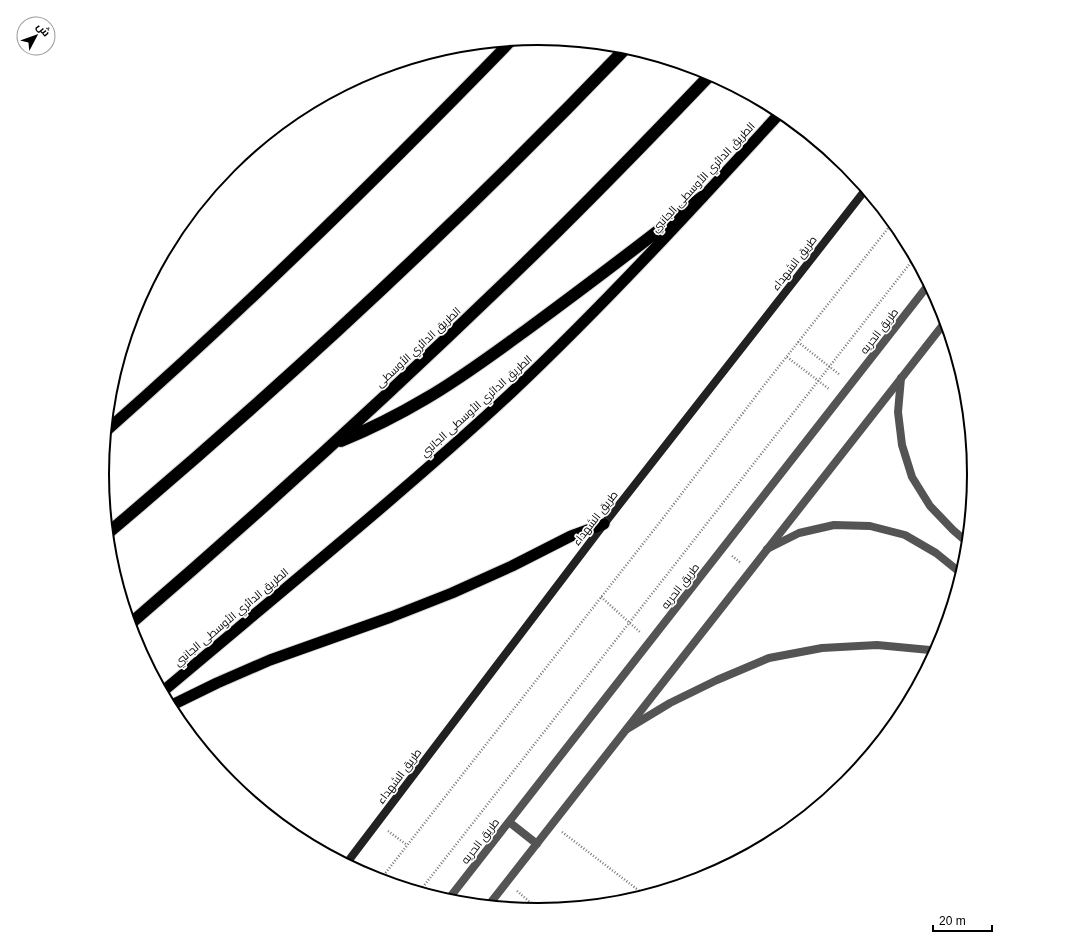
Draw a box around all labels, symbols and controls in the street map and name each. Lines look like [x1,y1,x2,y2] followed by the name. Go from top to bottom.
[16,16,56,56] north arrow
[34,20,53,39] text: ش
[649,120,759,236] street label: الطريق الدائري الأوسطى الجانبي
[769,233,820,293] street label: طريق الشهداء
[373,305,465,392] street label: الطريق الدائري الأوسطى
[858,306,901,357] street label: طريق الحريه
[418,353,536,461] street label: الطريق الدائري الأوسطى الجانبي
[570,488,621,548] street label: طريق الشهداء
[659,561,702,612] street label: طريق الحريه
[171,566,292,671] street label: الطريق الدائري الأوسطى الجانبي
[374,746,424,806] street label: طريق الشهداء
[459,816,502,867] street label: طريق الحريه
[933,907,992,933] scale bar
[939,914,966,928] text: 20 m

